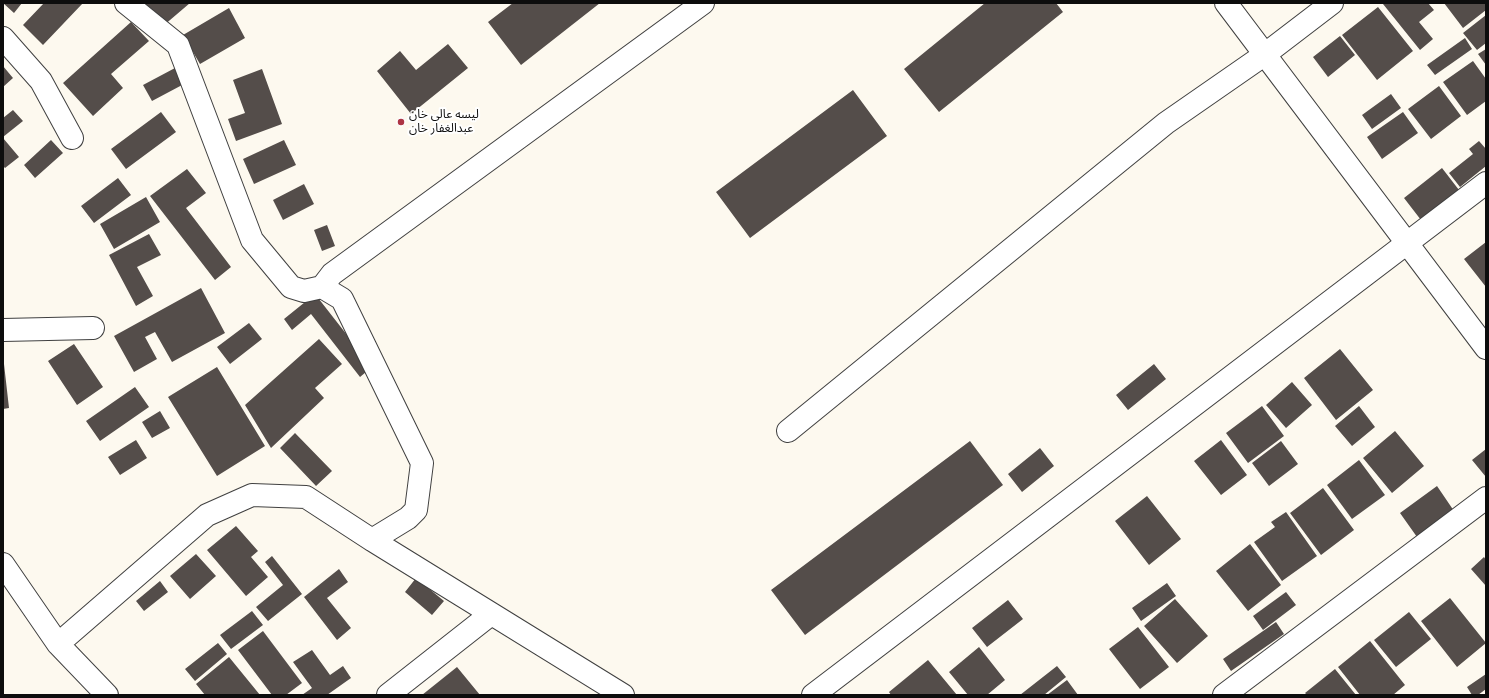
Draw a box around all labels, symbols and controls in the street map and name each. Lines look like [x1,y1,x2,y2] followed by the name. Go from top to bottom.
[409,108,479,136] place label: لیسه عالی خان عبدالغفار خان
[396,117,406,127] marker: لیسه عالی خان عبدالغفار خان

